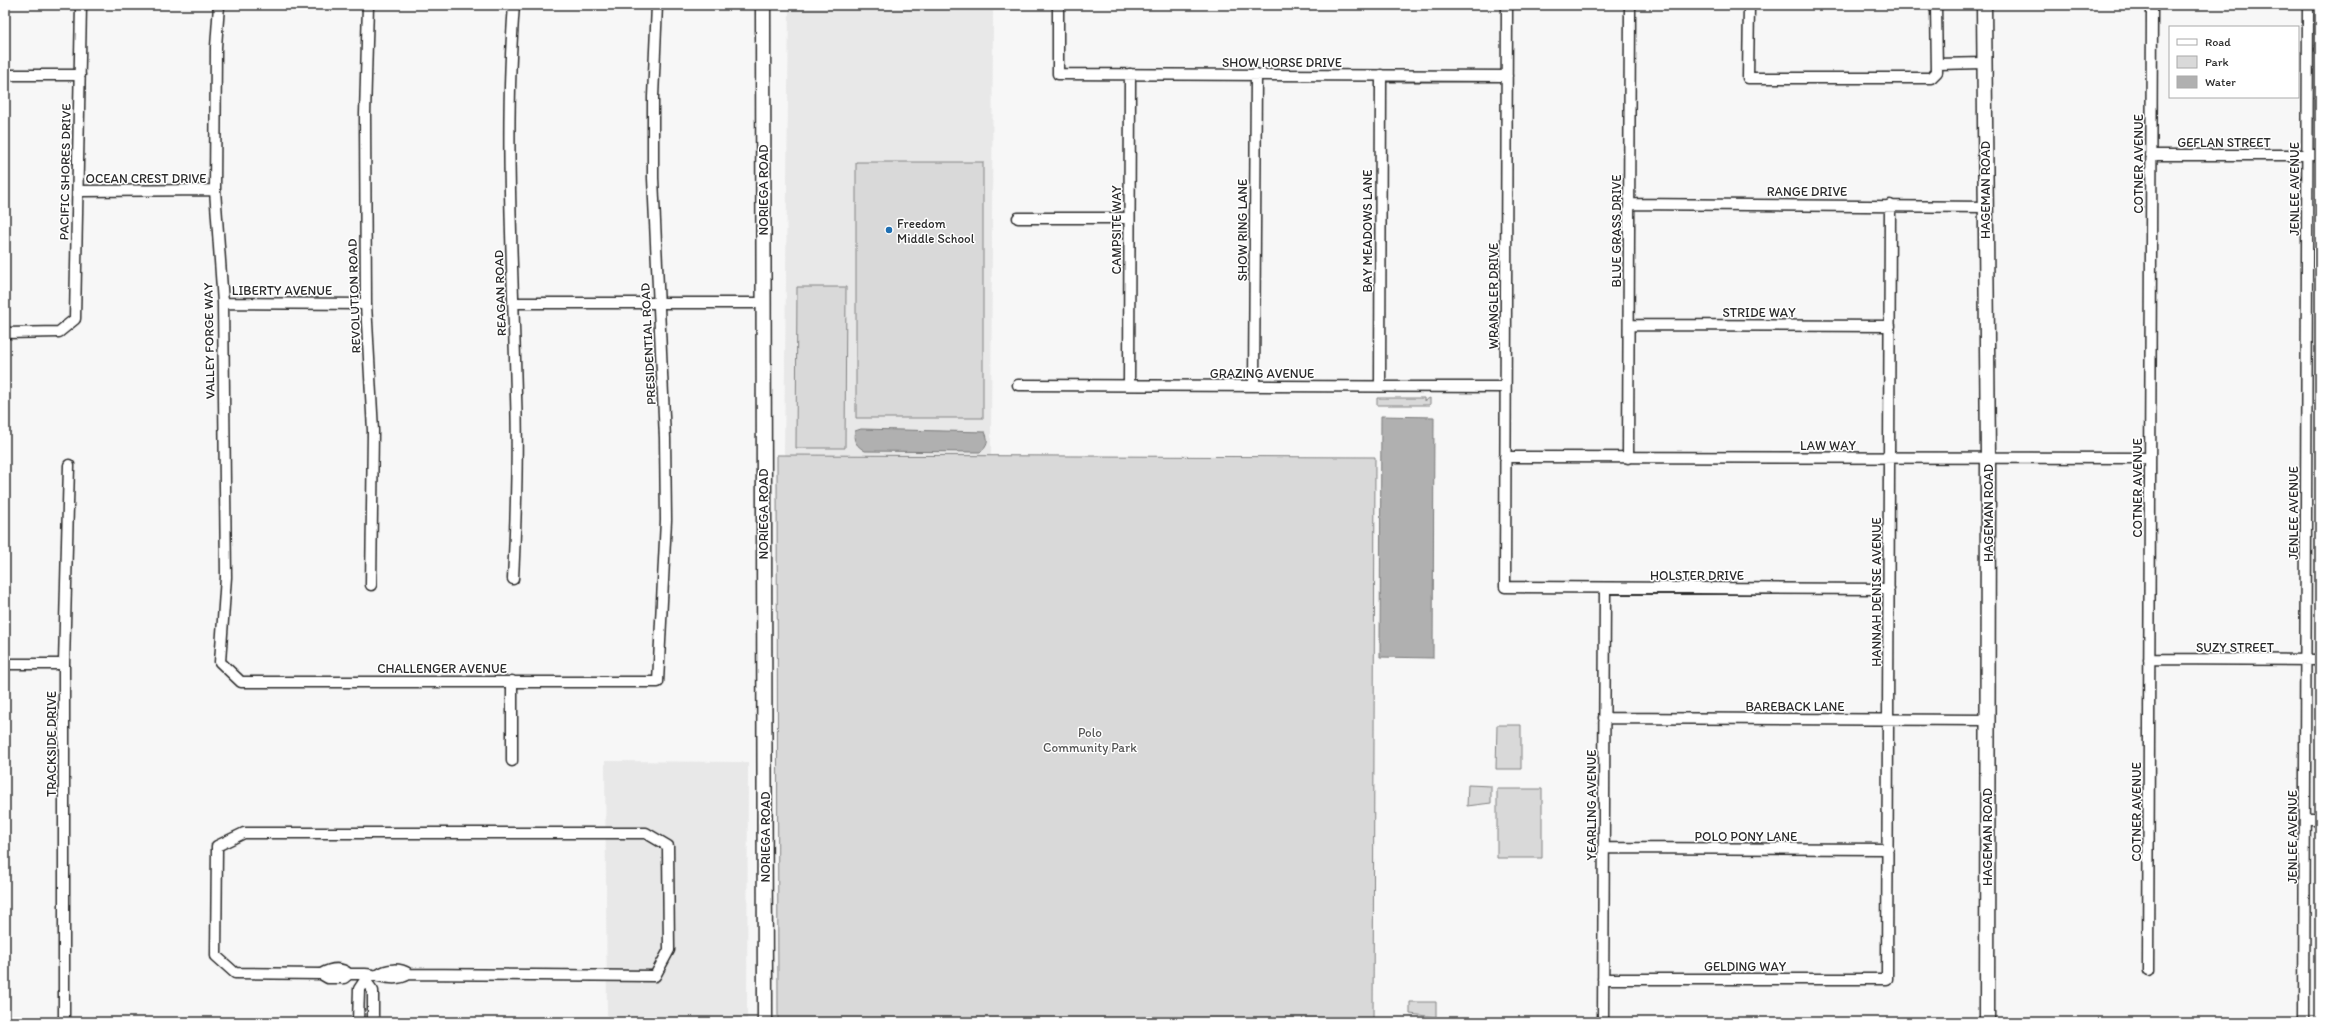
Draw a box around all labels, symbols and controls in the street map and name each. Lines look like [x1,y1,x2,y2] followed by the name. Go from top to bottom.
[2169,26,2299,98] legend
[2205,35,2231,49] text: Road
[1222,55,1342,70] street label: SHOW HORSE DRIVE
[2205,55,2229,69] text: Park
[2205,75,2236,89] text: Water
[56,103,74,241] street label: PACIFIC SHORES DRIVE
[2131,114,2146,214] street label: COTNER AVENUE
[2177,135,2271,150] street label: GEFLAN STREET
[1978,141,1993,239] street label: HAGEMAN ROAD
[2287,142,2302,236] street label: JENLEE AVENUE
[756,145,771,235] street label: NORIEGA ROAD
[1360,170,1375,292] street label: BAY MEADOWS LANE
[86,171,206,186] street label: OCEAN CREST DRIVE
[1609,175,1624,287] street label: BLUE GRASS DRIVE
[1235,179,1250,281] street label: SHOW RING LANE
[1767,184,1847,199] street label: RANGE DRIVE
[1109,185,1124,275] street label: CAMPSITE WAY
[897,216,975,246] place label: Freedom Middle School
[884,225,894,235] marker: Freedom Middle School
[344,238,363,354] street label: REVOLUTION ROAD
[1486,243,1501,349] street label: WRANGLER DRIVE
[491,250,509,336] street label: REAGAN ROAD
[200,282,218,399] street label: VALLEY FORGE WAY
[637,282,659,405] street label: PRESIDENTIAL ROAD
[232,283,332,298] street label: LIBERTY AVENUE
[1722,305,1796,320] street label: STRIDE WAY
[1210,366,1314,381] street label: GRAZING AVENUE
[1800,438,1856,453] street label: LAW WAY
[2130,438,2145,538] street label: COTNER AVENUE
[1981,464,1996,562] street label: HAGEMAN ROAD
[2286,466,2301,560] street label: JENLEE AVENUE
[756,469,771,559] street label: NORIEGA ROAD
[1869,517,1884,667] street label: HANNAH DENISE AVENUE
[1650,568,1744,583] street label: HOLSTER DRIVE
[2196,640,2275,655] street label: SUZY STREET
[377,661,507,676] street label: CHALLENGER AVENUE
[44,691,59,797] street label: TRACKSIDE DRIVE
[1745,699,1845,714] street label: BAREBACK LANE
[1043,725,1137,755] park label: Polo Community Park
[1584,750,1599,860] street label: YEARLING AVENUE
[2129,762,2144,862] street label: COTNER AVENUE
[1980,788,1995,886] street label: HAGEMAN ROAD
[2285,790,2300,884] street label: JENLEE AVENUE
[758,792,773,882] street label: NORIEGA ROAD
[1695,829,1797,844] street label: POLO PONY LANE
[1704,959,1787,974] street label: GELDING WAY

